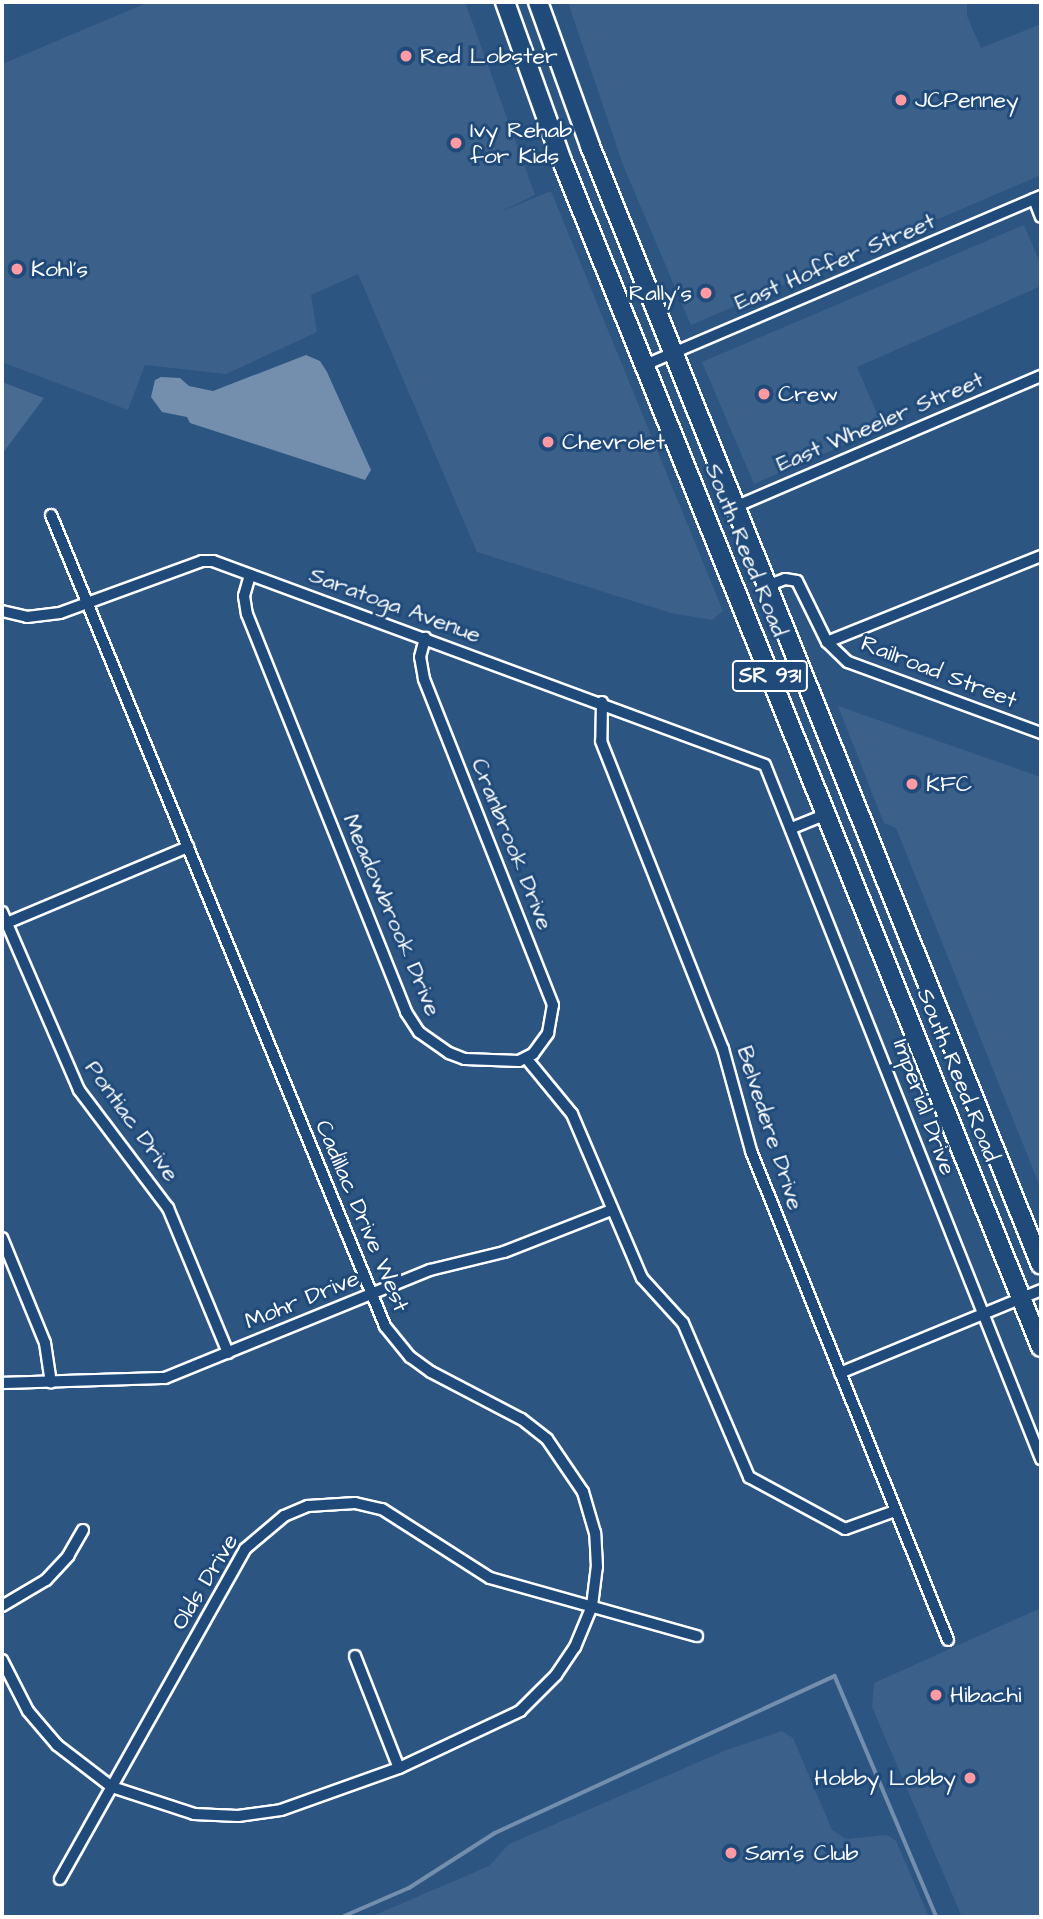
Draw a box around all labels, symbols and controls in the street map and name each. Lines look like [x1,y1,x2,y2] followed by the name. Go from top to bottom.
[420,42,558,70] place label: Red Lobster
[398,48,414,64] marker: Red Lobster
[915,86,1019,114] place label: JCPenney
[893,92,909,108] marker: JCPenney
[470,116,572,170] place label: Ivy Rehab for Kids
[448,135,464,151] marker: Ivy Rehab for Kids
[731,207,939,317] street label: East Hoffer Street
[31,255,88,283] place label: Kohl's
[9,261,25,277] marker: Kohl's
[629,279,692,307] place label: Rally's
[698,285,714,301] marker: Rally's
[772,366,988,478] street label: East Wheeler Street
[778,380,838,408] place label: Crew
[756,386,772,402] marker: Crew
[562,428,665,456] place label: Chevrolet
[540,434,556,450] marker: Chevrolet
[699,459,793,641] street label: South Reed Road
[305,561,485,649] street label: Saratoga Avenue
[857,630,1021,714] street label: Railroad Street
[732,658,808,694] road number: SR 931
[465,754,559,934] street label: Cranbrook Drive
[926,770,972,798] place label: KFC
[904,776,920,792] marker: KFC
[337,810,447,1020] street label: Meadowbrook Drive
[911,984,1005,1166] street label: South Reed Road
[887,1035,961,1179] street label: Imperial Drive
[730,1043,810,1213] street label: Belvedere Drive
[79,1055,185,1187] street label: Pontiac Drive
[309,1116,415,1316] street label: Cadillac Drive West
[241,1265,363,1335] street label: Mohr Drive
[166,1529,244,1635] street label: Olds Drive
[950,1681,1021,1709] place label: Hibachi
[928,1687,944,1703] marker: Hibachi
[814,1764,956,1792] place label: Hobby Lobby
[962,1770,978,1786] marker: Hobby Lobby
[745,1839,858,1867] place label: Sam's Club
[723,1845,739,1861] marker: Sam's Club

